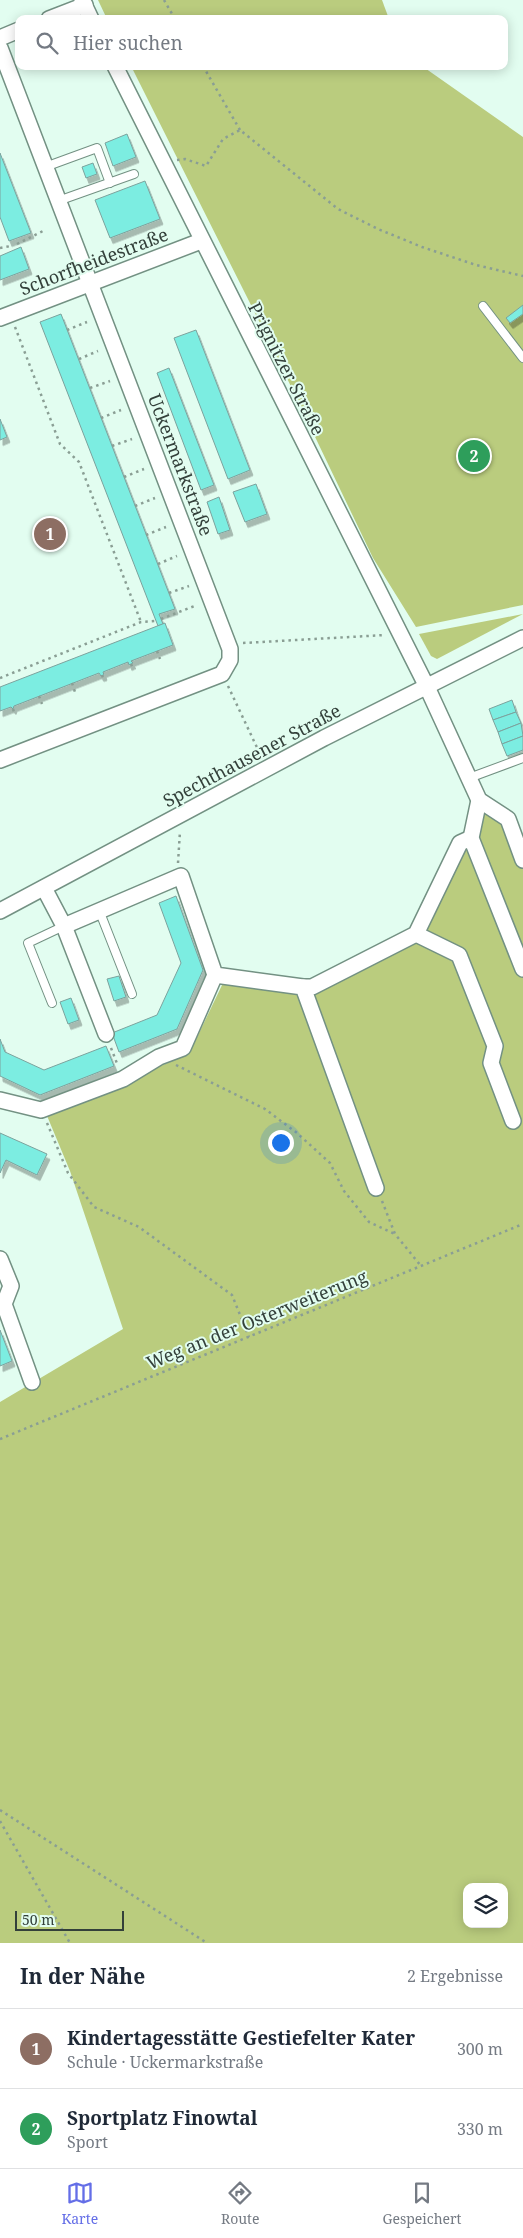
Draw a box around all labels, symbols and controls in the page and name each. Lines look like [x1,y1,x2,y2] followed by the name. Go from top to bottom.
[15,15,508,70] search box
[33,29,61,57] icon: search
[73,30,183,56] text: Hier suchen
[16,222,171,300] street label: Schorfheidestraße
[243,298,331,439] street label: Prignitzer Straße
[143,390,219,539] street label: Uckermarkstraße
[458,437,490,475] pin: 2
[34,515,66,553] pin: 1
[159,698,345,812] street label: Spechthausener Straße
[268,1130,294,1156] your location
[143,1264,371,1374] street label: Weg an der Osterweiterung
[463,1883,508,1928] map controls
[463,1883,508,1928] button: layers
[15,1908,124,1931] scale bar
[22,1910,55,1929] text: 50 m
[20,1962,145,1990] text: In der Nähe
[407,1965,503,1987] text: 2 Ergebnisse
[67,2025,415,2051] text: Kindertagesstätte Gestiefelter Kater
[31,2038,41,2060] text: 1
[457,2038,503,2060] text: 300 m
[67,2051,263,2073] text: Schule · Uckermarkstraße
[67,2105,257,2131] text: Sportplatz Finowtal
[31,2118,41,2140] text: 2
[457,2118,503,2140] text: 330 m
[67,2131,108,2153] text: Sport
[61,2179,98,2228] tab: Karte
[221,2179,260,2228] tab: Route
[382,2179,462,2228] tab: Gespeichert

